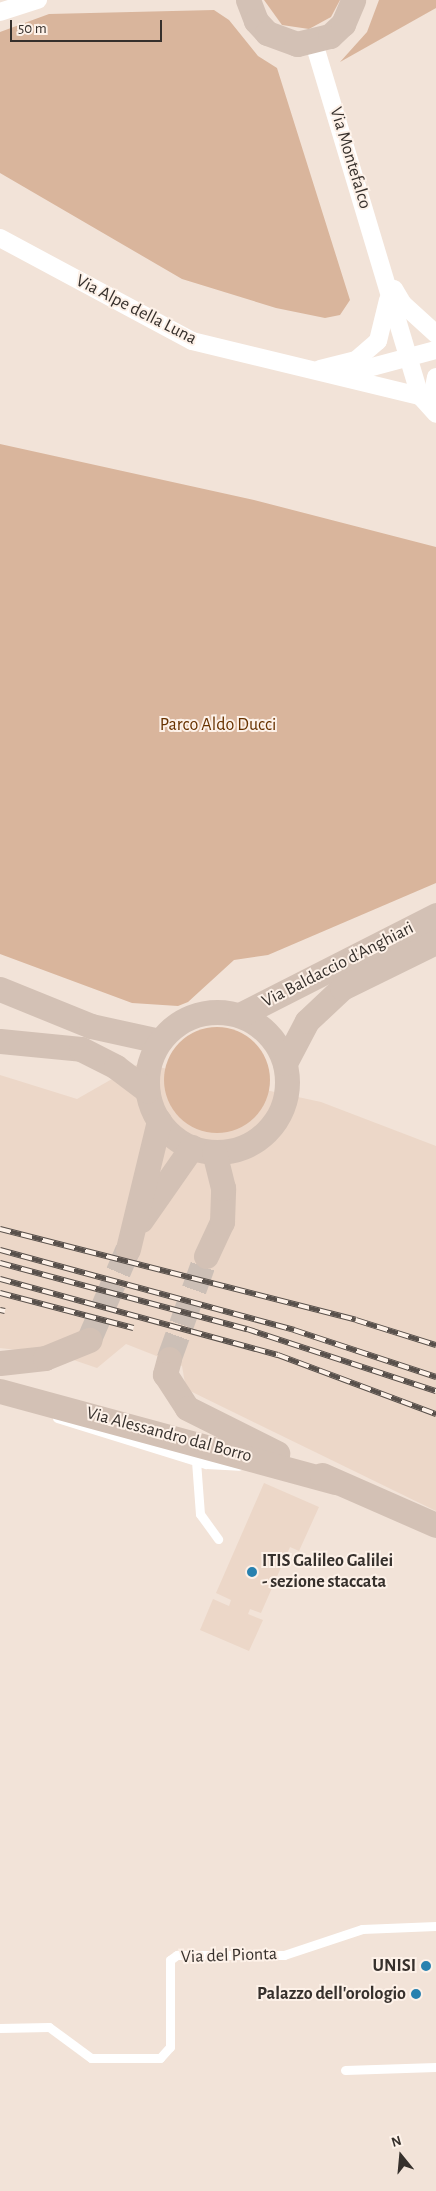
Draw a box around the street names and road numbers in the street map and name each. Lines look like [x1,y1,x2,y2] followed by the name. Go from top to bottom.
[324,105,376,211] street label: Via Montefalco
[72,270,200,350] street label: Via Alpe della Luna
[259,917,417,1013] street label: Via Baldaccio d'Anghiari
[84,1403,254,1467] street label: Via Alessandro dal Borro
[180,1944,278,1968] street label: Via del Pionta

